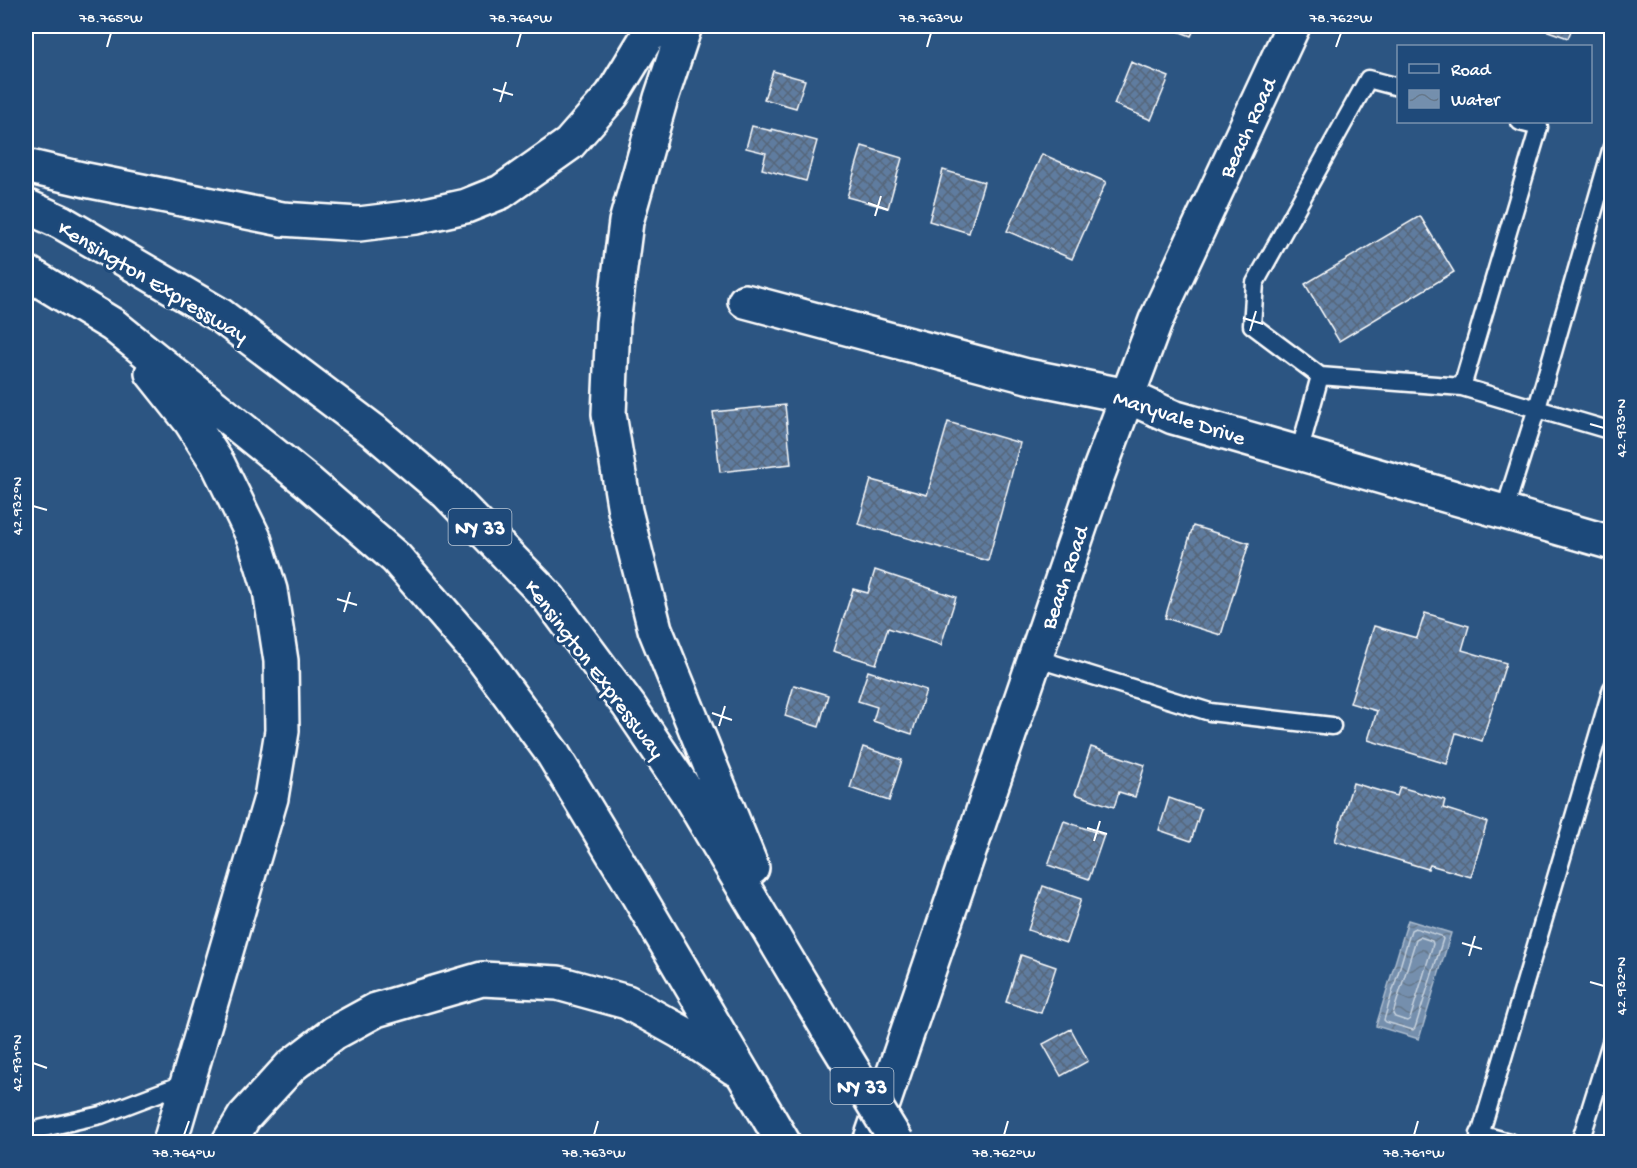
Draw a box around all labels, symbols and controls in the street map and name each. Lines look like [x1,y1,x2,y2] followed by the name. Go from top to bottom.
[78,10,143,28] text: 78.765°W
[489,10,553,28] text: 78.764°W
[898,10,963,28] text: 78.763°W
[1309,10,1373,28] text: 78.762°W
[1397,45,1592,123] legend
[1451,61,1492,82] text: Road
[1215,73,1285,184] street label: Beach Road
[1451,91,1501,112] text: Water
[52,216,252,351] street label: Kensington Expressway
[1109,386,1249,454] street label: Maryvale Drive
[1613,398,1631,457] text: 42.933°N
[9,477,27,535] text: 42.932°N
[448,509,512,545] road number: NY 33
[1037,521,1097,634] street label: Beach Road
[517,576,669,765] street label: Kensington Expressway
[1613,957,1631,1015] text: 42.932°N
[9,1034,27,1092] text: 42.931°N
[830,1068,894,1104] road number: NY 33
[152,1145,216,1163] text: 78.764°W
[561,1145,626,1163] text: 78.763°W
[972,1145,1036,1163] text: 78.762°W
[1382,1145,1445,1163] text: 78.761°W

